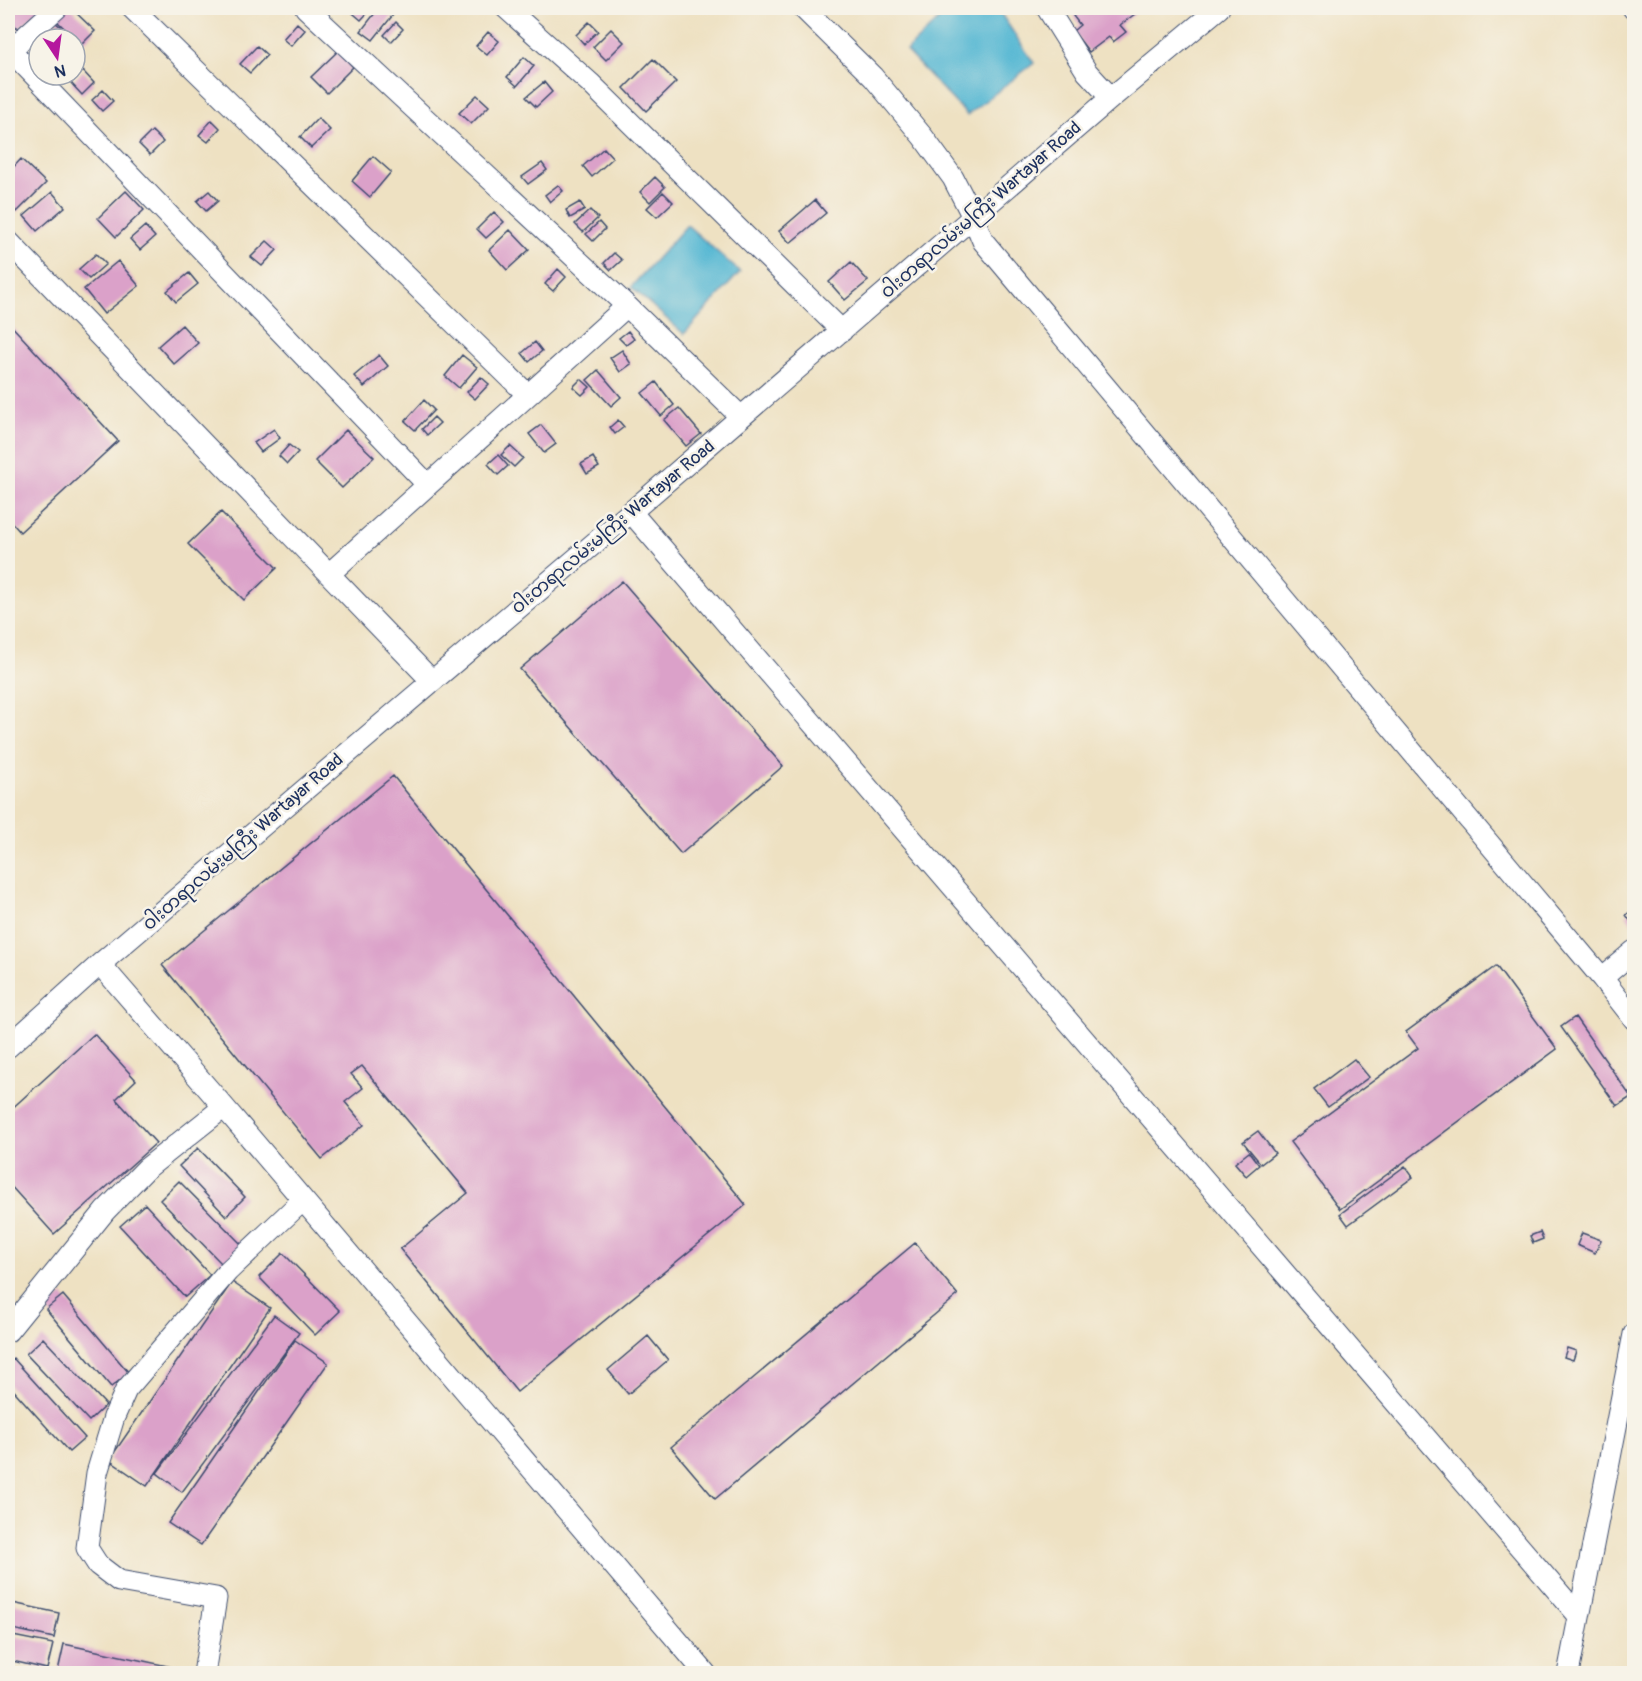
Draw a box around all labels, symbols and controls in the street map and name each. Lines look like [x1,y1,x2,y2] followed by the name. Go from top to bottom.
[27,27,87,87] north arrow
[52,60,68,82] text: N
[874,114,1088,306] street label: ဝါးတရာလမ်းမကြီး Wartayar Road
[505,433,721,621] street label: ဝါးတရာလမ်းမကြီး Wartayar Road
[136,746,350,938] street label: ဝါးတရာလမ်းမကြီး Wartayar Road

